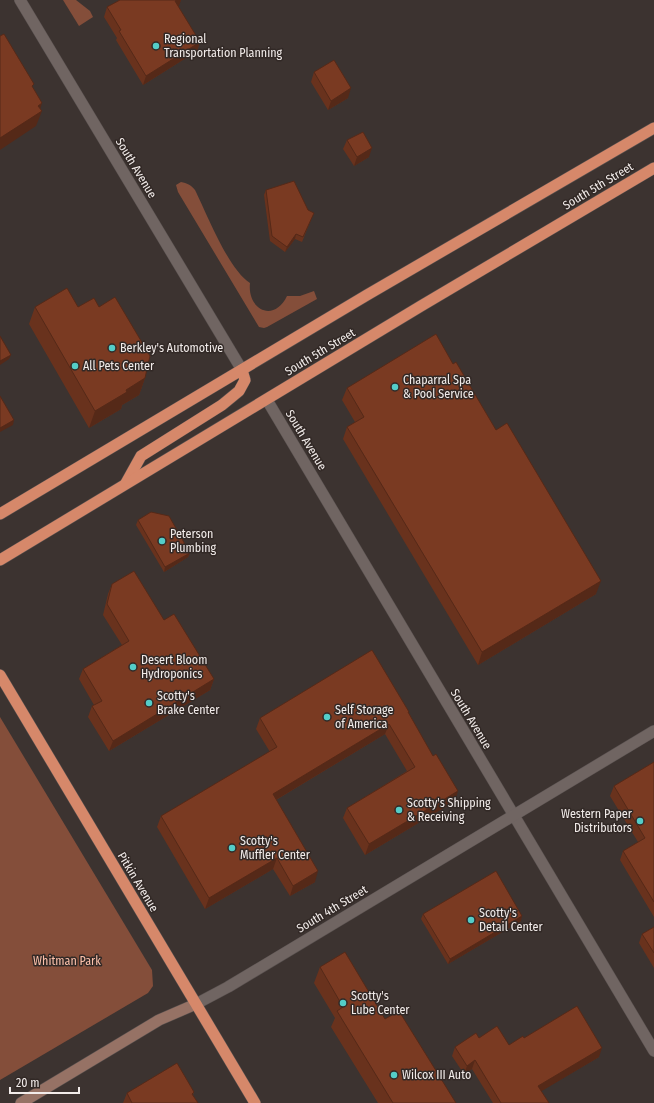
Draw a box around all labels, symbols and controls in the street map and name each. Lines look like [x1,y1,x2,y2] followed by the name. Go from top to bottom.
[164,32,282,60] place label: Regional Transportation Planning
[151,41,161,51] marker: Regional Transportation Planning
[113,135,159,201] street label: South Avenue
[560,159,636,213] street label: South 5th Street
[282,325,358,379] street label: South 5th Street
[120,341,223,355] place label: Berkley's Automotive
[107,343,117,353] marker: Berkley's Automotive
[83,359,155,373] place label: All Pets Center
[70,361,80,371] marker: All Pets Center
[403,373,474,401] place label: Chaparral Spa & Pool Service
[390,382,400,392] marker: Chaparral Spa & Pool Service
[283,407,329,473] street label: South Avenue
[170,527,217,555] place label: Peterson Plumbing
[157,536,167,546] marker: Peterson Plumbing
[141,653,207,681] place label: Desert Bloom Hydroponics
[128,662,138,672] marker: Desert Bloom Hydroponics
[448,686,494,752] street label: South Avenue
[157,689,220,717] place label: Scotty's Brake Center
[144,698,154,708] marker: Scotty's Brake Center
[335,703,394,731] place label: Self Storage of America
[322,712,332,722] marker: Self Storage of America
[407,796,491,824] place label: Scotty's Shipping & Receiving
[394,805,404,815] marker: Scotty's Shipping & Receiving
[561,807,633,835] place label: Western Paper Distributors
[635,816,645,826] marker: Western Paper Distributors
[240,834,311,862] place label: Scotty's Muffler Center
[227,843,237,853] marker: Scotty's Muffler Center
[115,850,161,914] street label: Pitkin Avenue
[294,882,370,936] street label: South 4th Street
[479,906,543,934] place label: Scotty's Detail Center
[466,915,476,925] marker: Scotty's Detail Center
[33,954,101,968] park label: Whitman Park
[351,989,410,1017] place label: Scotty's Lube Center
[338,998,348,1008] marker: Scotty's Lube Center
[402,1068,471,1082] place label: Wilcox III Auto
[10,1069,79,1095] scale bar
[389,1070,399,1080] marker: Wilcox III Auto
[16,1076,40,1090] text: 20 m

